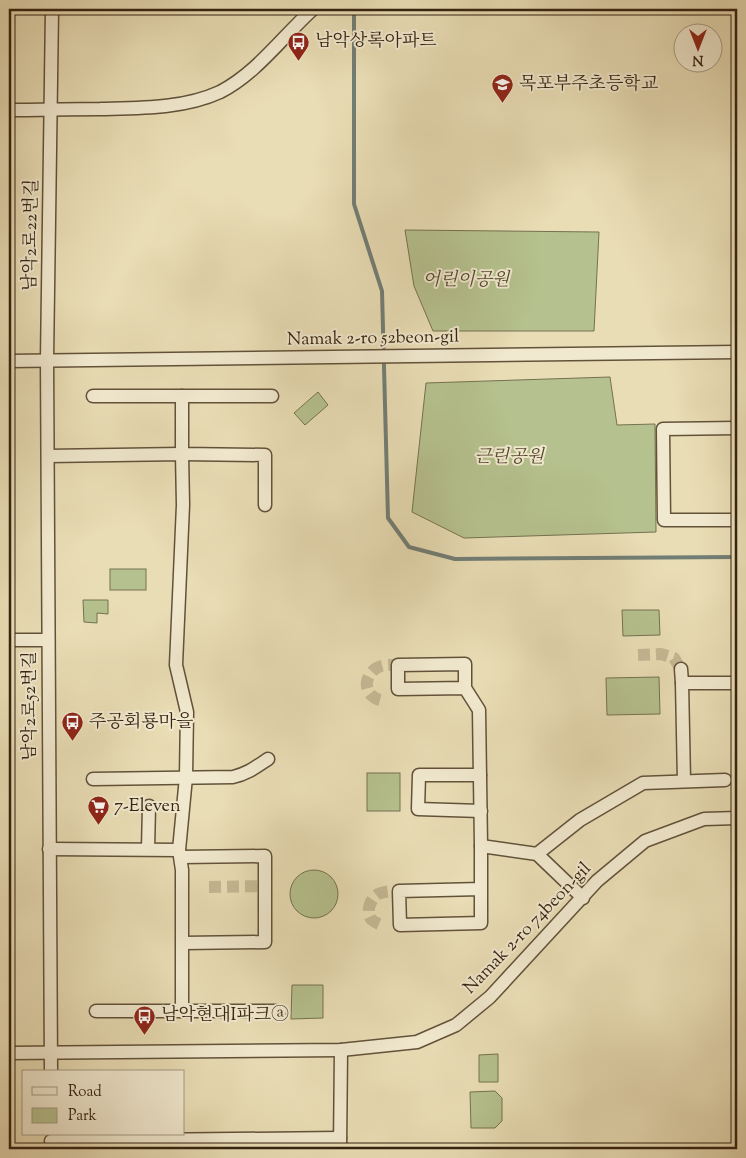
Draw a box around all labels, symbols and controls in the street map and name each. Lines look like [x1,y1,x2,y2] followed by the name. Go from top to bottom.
[674,22,724,72] north arrow
[315,29,437,55] place label: 남악상록아파트
[287,30,311,61] bus stop icon: 남악상록아파트
[692,49,704,69] text: N
[519,72,659,98] place label: 목포부주초등학교
[491,73,515,104] school or university icon: 목포부주초등학교
[18,179,46,291] street label: 남악2로22번길
[423,268,511,294] park label: 어린이공원
[287,324,459,354] street label: Namak 2-ro 52beon-gil
[474,445,545,471] park label: 근린공원
[18,651,44,761] street label: 남악2로52번길
[89,710,194,736] place label: 주공회룡마을
[61,711,85,742] bus stop icon: 주공회룡마을
[114,794,181,820] place label: 7-Eleven
[86,795,110,826] supermarket icon: 7-Eleven
[458,857,598,1001] street label: Namak 2-ro 74beon-gil
[161,1003,289,1029] place label: 남악현대I파크ⓐ
[133,1004,157,1035] bus stop icon: 남악현대I파크ⓐ
[22,1070,185,1136] legend
[68,1082,102,1103] text: Road
[68,1106,97,1127] text: Park

